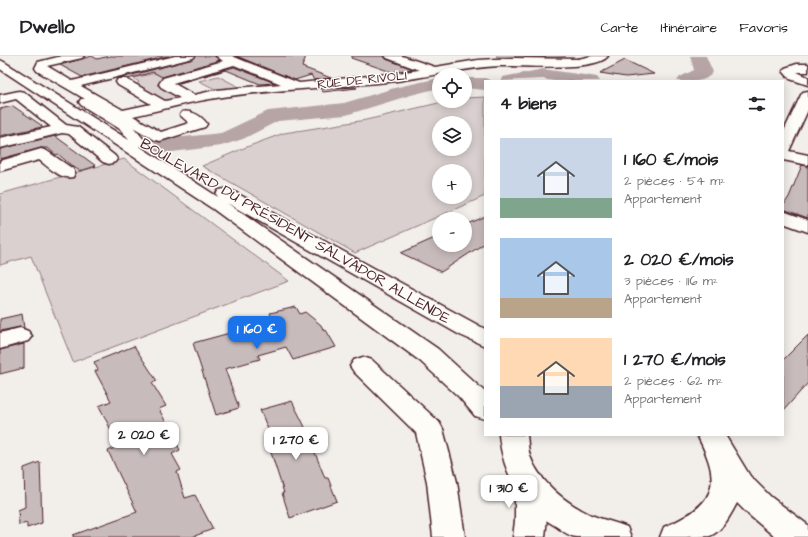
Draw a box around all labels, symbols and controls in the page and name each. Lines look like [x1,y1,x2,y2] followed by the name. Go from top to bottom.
[20,14,75,41] text: Dwello
[600,18,638,38] text: Carte
[660,18,717,38] text: Itinéraire
[739,18,788,38] text: Favoris
[316,66,408,94] street label: RUE DE RIVOLI
[432,68,472,252] map controls
[432,68,472,108] button: locate
[500,92,557,116] text: 4 biens
[746,93,768,115] icon: filters
[432,116,472,156] button: layers
[136,133,454,329] street label: BOULEVARD DU PRÉSIDENT SALVADOR ALLENDE
[624,148,719,172] text: 1 160 €/mois
[532,154,580,202] icon: home
[432,164,472,204] button: +
[624,172,725,190] text: 2 pièces · 54 m²
[624,190,702,208] text: Appartement
[432,212,472,252] button: −
[624,248,734,272] text: 2 020 €/mois
[532,254,580,302] icon: home
[624,272,718,290] text: 3 pièces · 116 m²
[624,290,702,308] text: Appartement
[220,316,294,350] pin: 1 160 €
[237,320,277,338] text: 1 160 €
[624,348,726,372] text: 1 270 €/mois
[532,354,580,402] icon: home
[624,372,723,390] text: 2 pièces · 62 m²
[624,390,702,408] text: Appartement
[107,422,181,456] pin: 2 020 €
[118,426,170,444] text: 2 020 €
[259,427,333,461] pin: 1 270 €
[273,431,319,449] text: 1 270 €
[472,475,546,509] pin: 1 310 €
[490,479,528,497] text: 1 310 €

